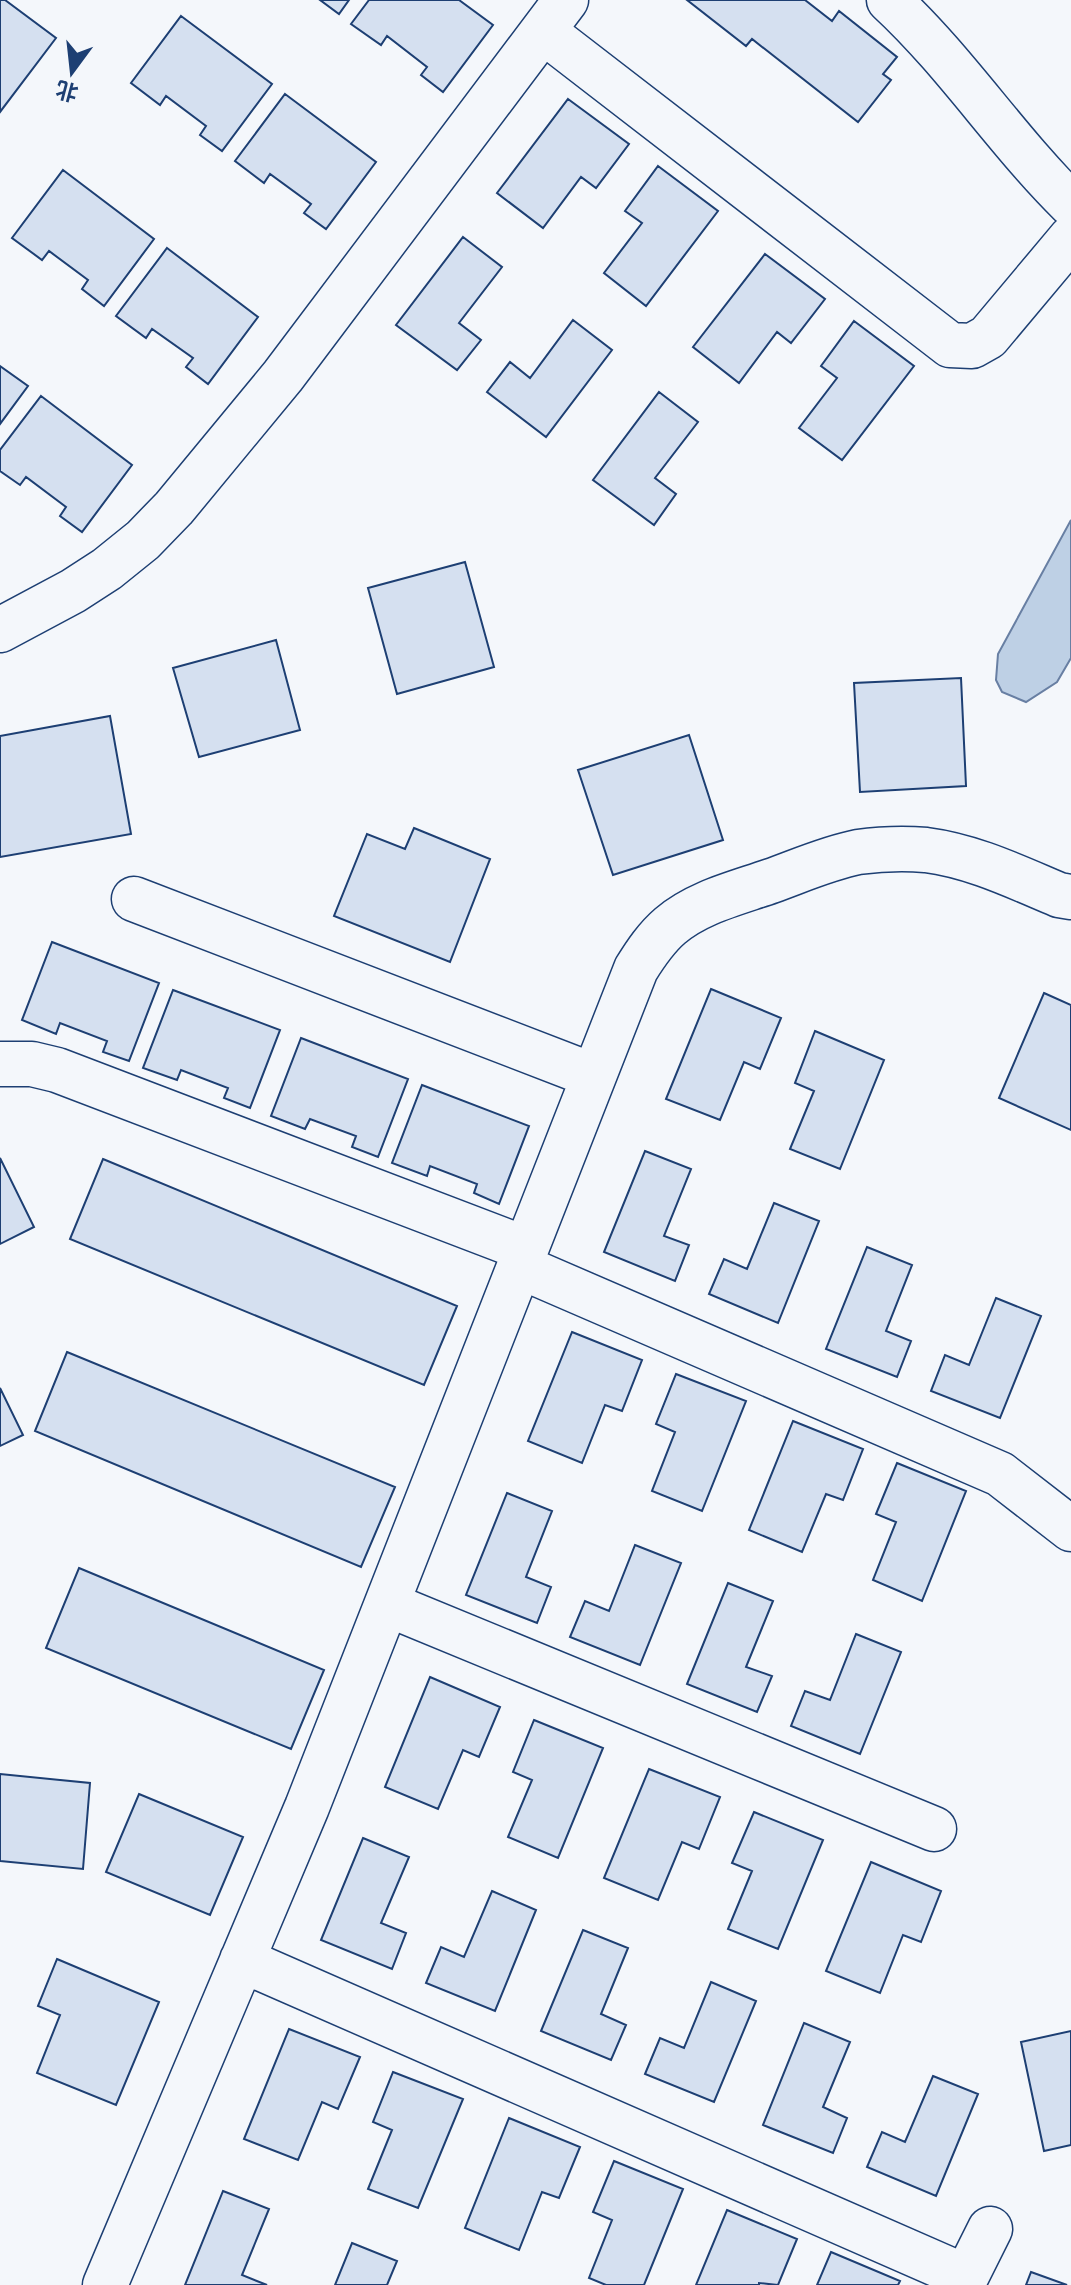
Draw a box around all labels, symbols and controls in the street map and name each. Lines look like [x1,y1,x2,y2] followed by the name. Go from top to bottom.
[32,32,112,112] north arrow
[53,75,81,108] text: 北

